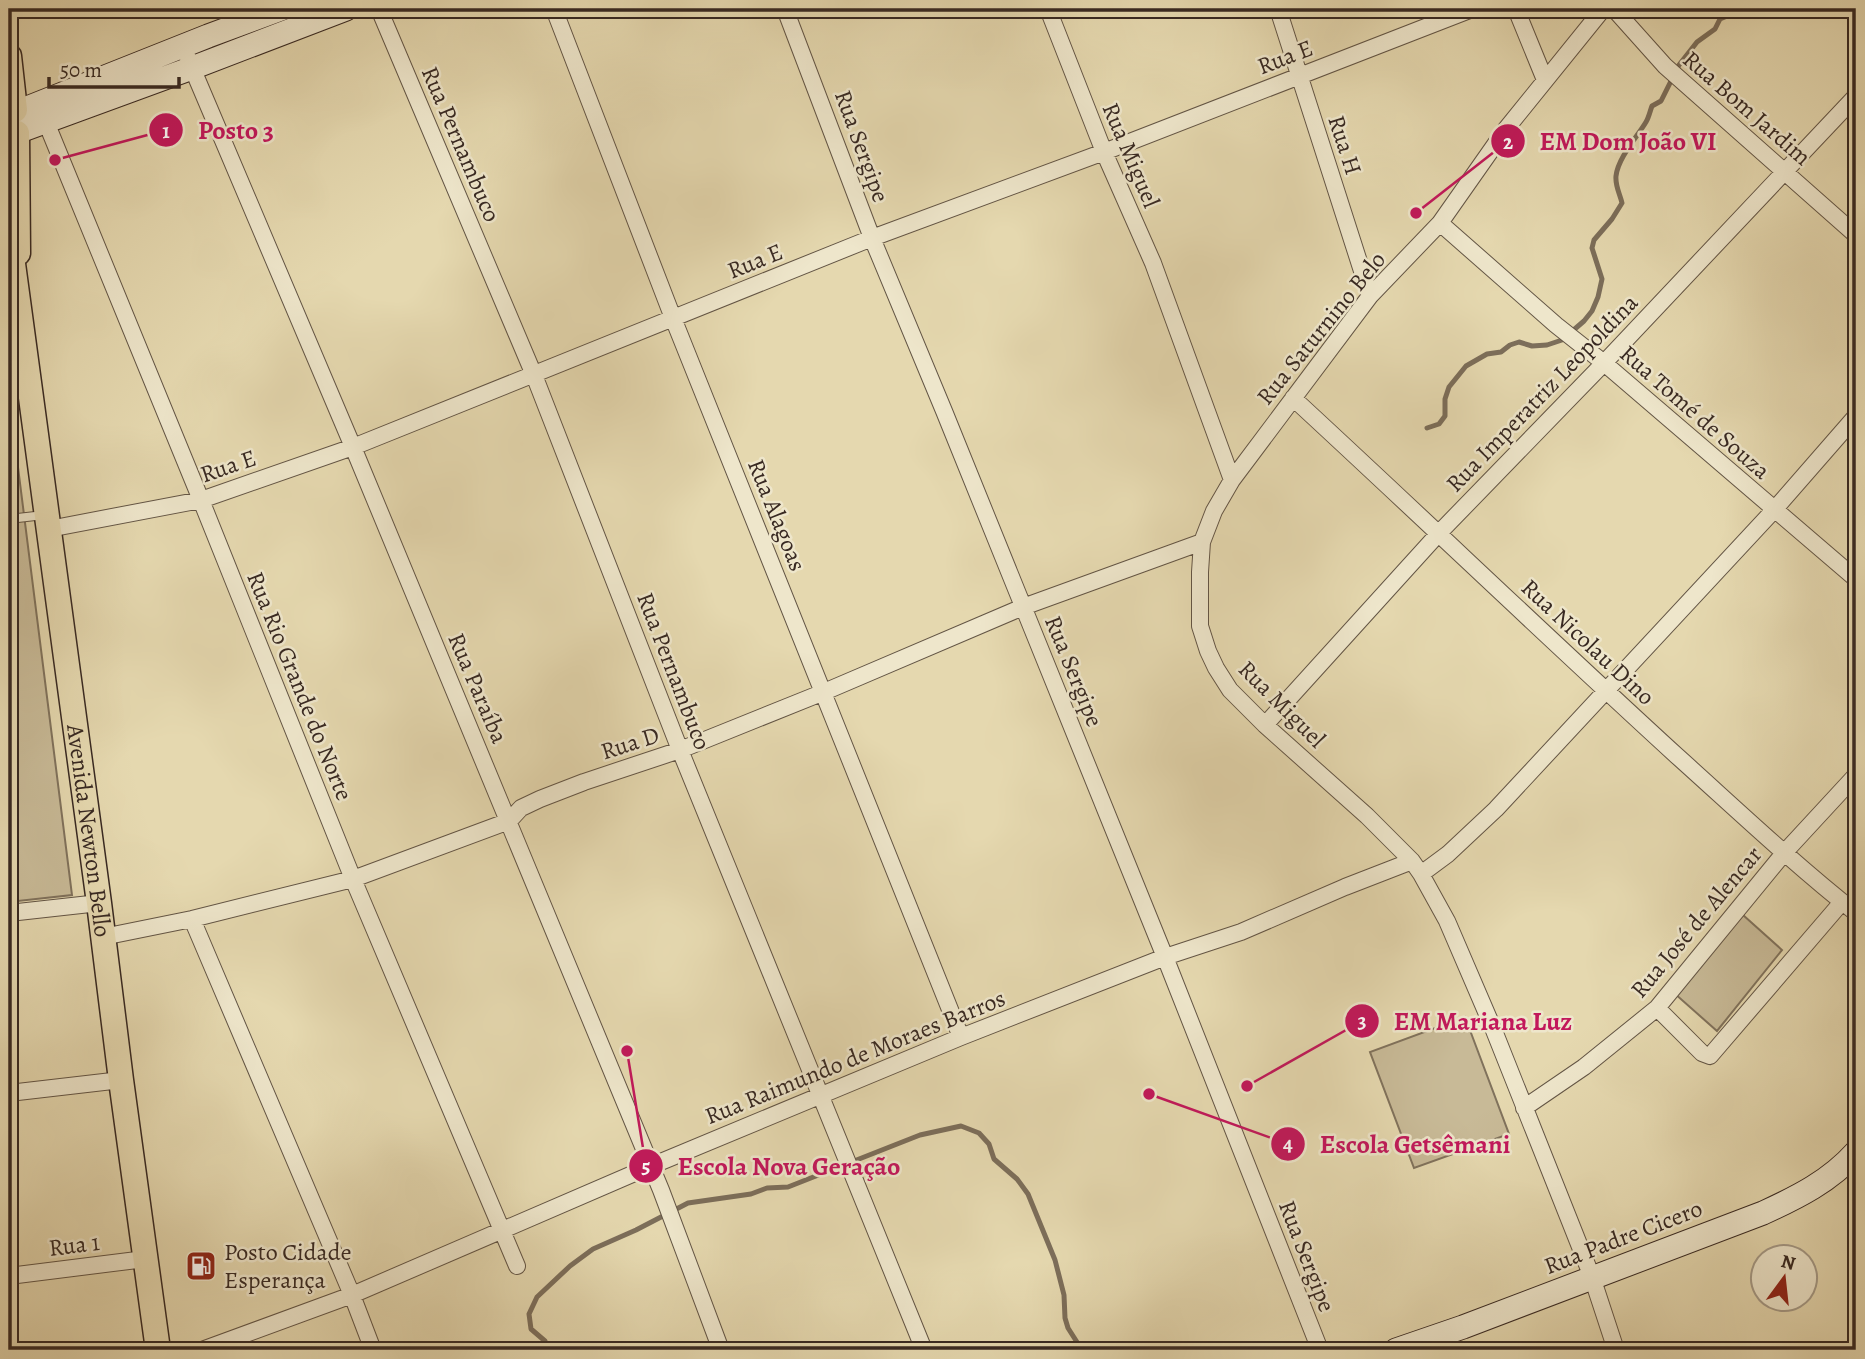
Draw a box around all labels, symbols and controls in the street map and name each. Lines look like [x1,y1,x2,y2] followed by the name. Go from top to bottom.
[1253,32,1317,82] street label: Rua E
[1676,43,1818,173] street label: Rua Bom Jardim
[49,46,178,90] scale bar
[60,56,102,84] text: 50 m
[414,61,508,227] street label: Rua Pernambuco
[827,85,897,207] street label: Rua Sergipe
[1095,98,1168,213] street label: Rua Miguel
[149,107,288,154] callout: Posto 3
[1320,111,1370,179] street label: Rua H
[198,113,274,148] text: Posto 3
[162,117,170,145] text: 1
[1491,118,1730,165] callout: EM Dom João VI
[1540,124,1716,159] text: EM Dom João VI
[1503,128,1513,156] text: 2
[723,235,787,287] street label: Rua E
[1249,245,1393,411] street label: Rua Saturnino Belo
[1439,286,1646,499] street label: Rua Imperatriz Leopoldina
[1613,338,1778,487] street label: Rua Tomé de Souza
[196,442,260,490] street label: Rua E
[740,454,814,576] street label: Rua Alagoas
[239,567,361,805] street label: Rua Rio Grande do Norte
[1514,572,1662,712] street label: Rua Nicolau Dino
[629,588,719,754] street label: Rua Pernambuco
[1037,611,1111,731] street label: Rua Sergipe
[440,628,516,749] street label: Rua Paraíba
[1231,653,1333,755] street label: Rua Miguel
[597,719,663,767] street label: Rua D
[59,721,119,939] street label: Avenida Newton Bello
[1623,839,1769,1005] street label: Rua José de Alencar
[700,982,1010,1132] street label: Rua Raimundo de Moraes Barros
[1344,998,1586,1045] callout: EM Mariana Luz
[1394,1004,1572,1039] text: EM Mariana Luz
[1357,1007,1367,1035] text: 3
[1271,1120,1524,1167] callout: Escola Getsêmani
[1320,1127,1510,1162] text: Escola Getsêmani
[1283,1130,1293,1158] text: 4
[629,1142,915,1189] callout: Escola Nova Geração
[677,1149,901,1184] text: Escola Nova Geração
[642,1152,651,1180] text: 5
[1539,1192,1707,1282] street label: Rua Padre Cicero
[1271,1196,1343,1316] street label: Rua Sergipe
[47,1226,101,1264] street label: Rua 1
[224,1236,351,1296] place label: Posto Cidade Esperança
[1750,1244,1820,1314] north arrow
[1778,1248,1798,1277] text: N
[184,1249,218,1283] fuel station icon: Posto Cidade Esperança

